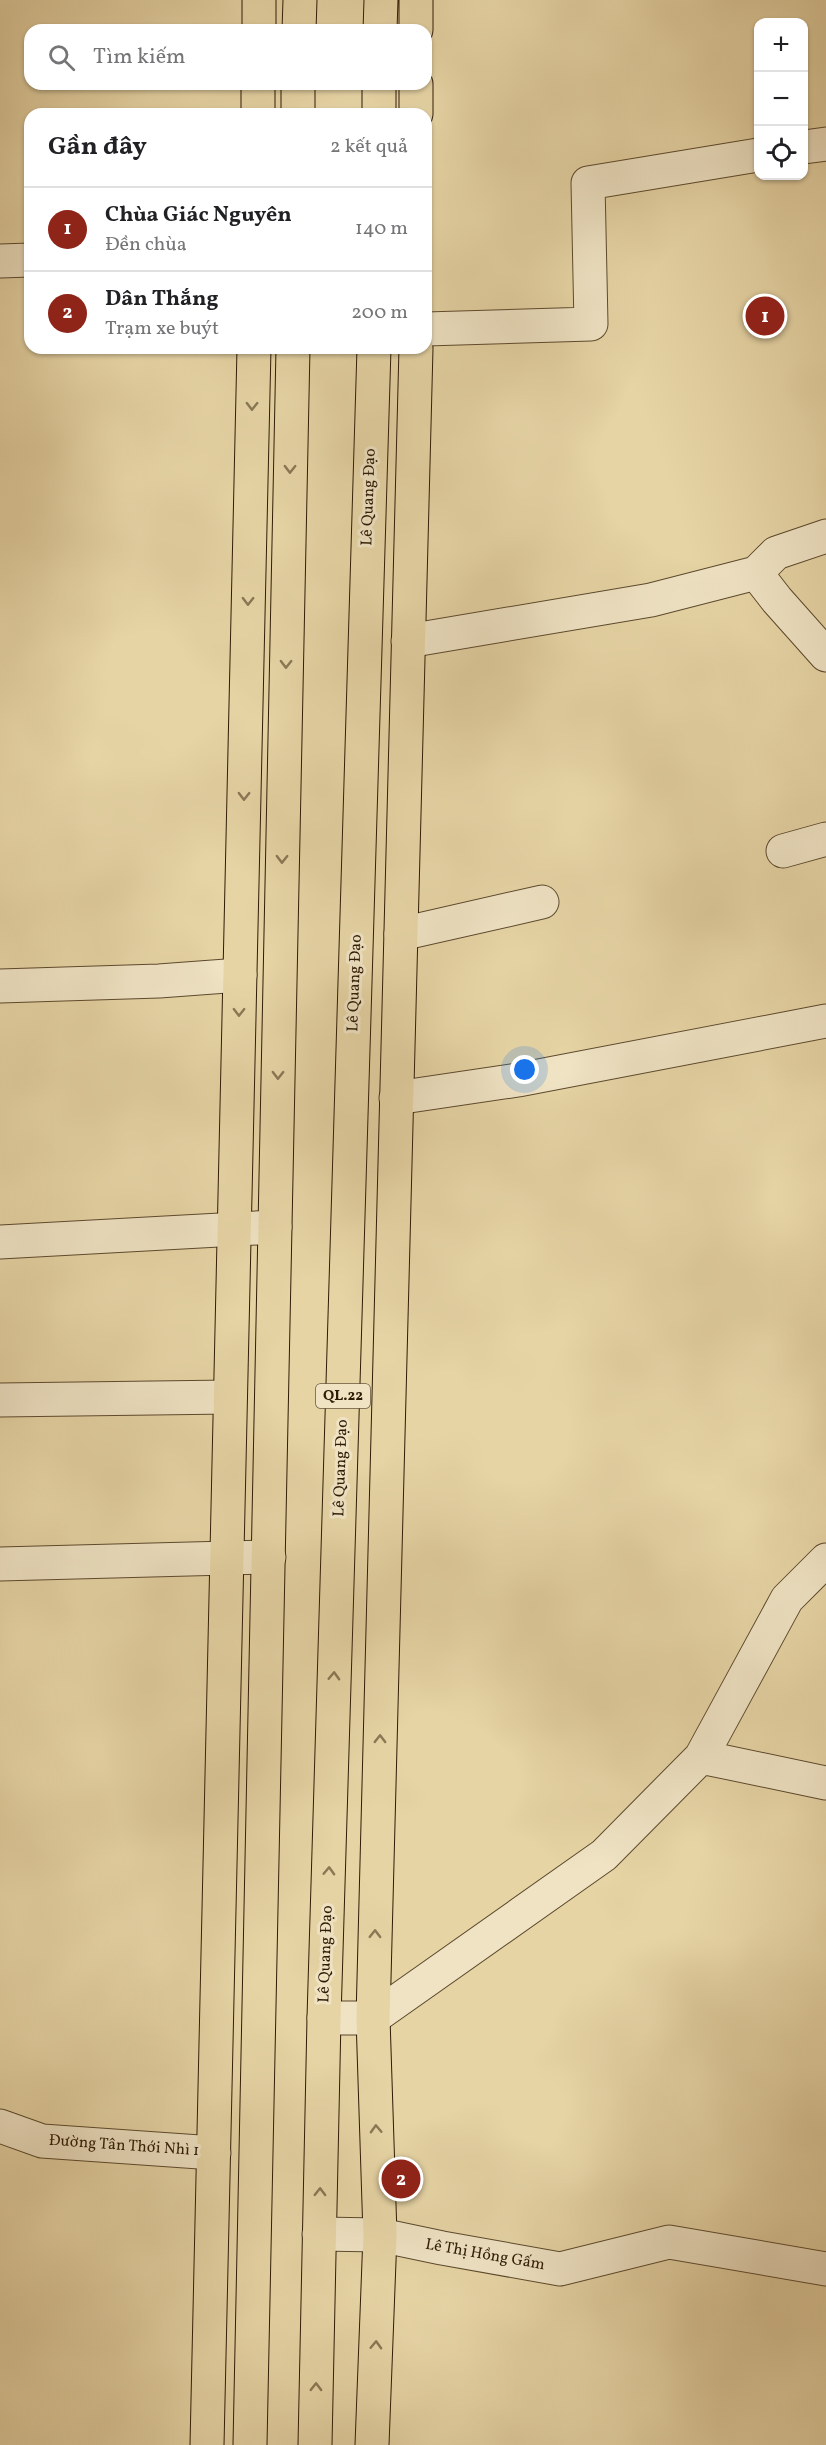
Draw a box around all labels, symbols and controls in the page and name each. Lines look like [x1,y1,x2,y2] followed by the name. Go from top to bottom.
[754,18,808,180] map controls
[754,18,808,72] button: +
[24,24,432,90] search box
[45,41,78,74] icon: search
[93,42,186,73] text: Tìm kiếm
[754,72,808,126] button: −
[754,126,808,180] button: locate
[48,129,147,165] text: Gần đây
[330,133,408,161] text: 2 kết quả
[105,200,292,231] text: Chùa Giác Nguyên
[63,215,72,243] text: 1
[355,215,408,243] text: 140 m
[105,231,187,259] text: Đền chùa
[105,284,219,315] text: Dân Thắng
[746,294,784,338] pin: 1
[62,299,73,327] text: 2
[351,299,408,327] text: 200 m
[105,315,219,343] text: Trạm xe buýt
[246,402,259,411] one-way arrow
[356,448,382,546] street label: Lê Quang Đạo
[284,465,297,474] one-way arrow
[242,597,254,606] one-way arrow
[280,660,293,669] one-way arrow
[238,792,250,801] one-way arrow
[276,855,289,864] one-way arrow
[342,934,368,1032] street label: Lê Quang Đạo
[233,1008,245,1017] one-way arrow
[510,1055,539,1084] your location
[272,1071,284,1080] one-way arrow
[316,1384,370,1408] road number: QL.22
[328,1419,354,1517] street label: Lê Quang Đạo
[328,1671,341,1680] one-way arrow
[374,1734,386,1743] one-way arrow
[322,1866,335,1875] one-way arrow
[313,1905,339,2003] street label: Lê Quang Đạo
[369,1929,381,1938] one-way arrow
[370,2124,383,2133] one-way arrow
[48,2130,200,2162] street label: Đường Tân Thới Nhì 1
[382,2156,420,2202] pin: 2
[314,2187,327,2196] one-way arrow
[423,2234,547,2276] street label: Lê Thị Hồng Gấm
[370,2340,382,2349] one-way arrow
[310,2382,323,2391] one-way arrow

